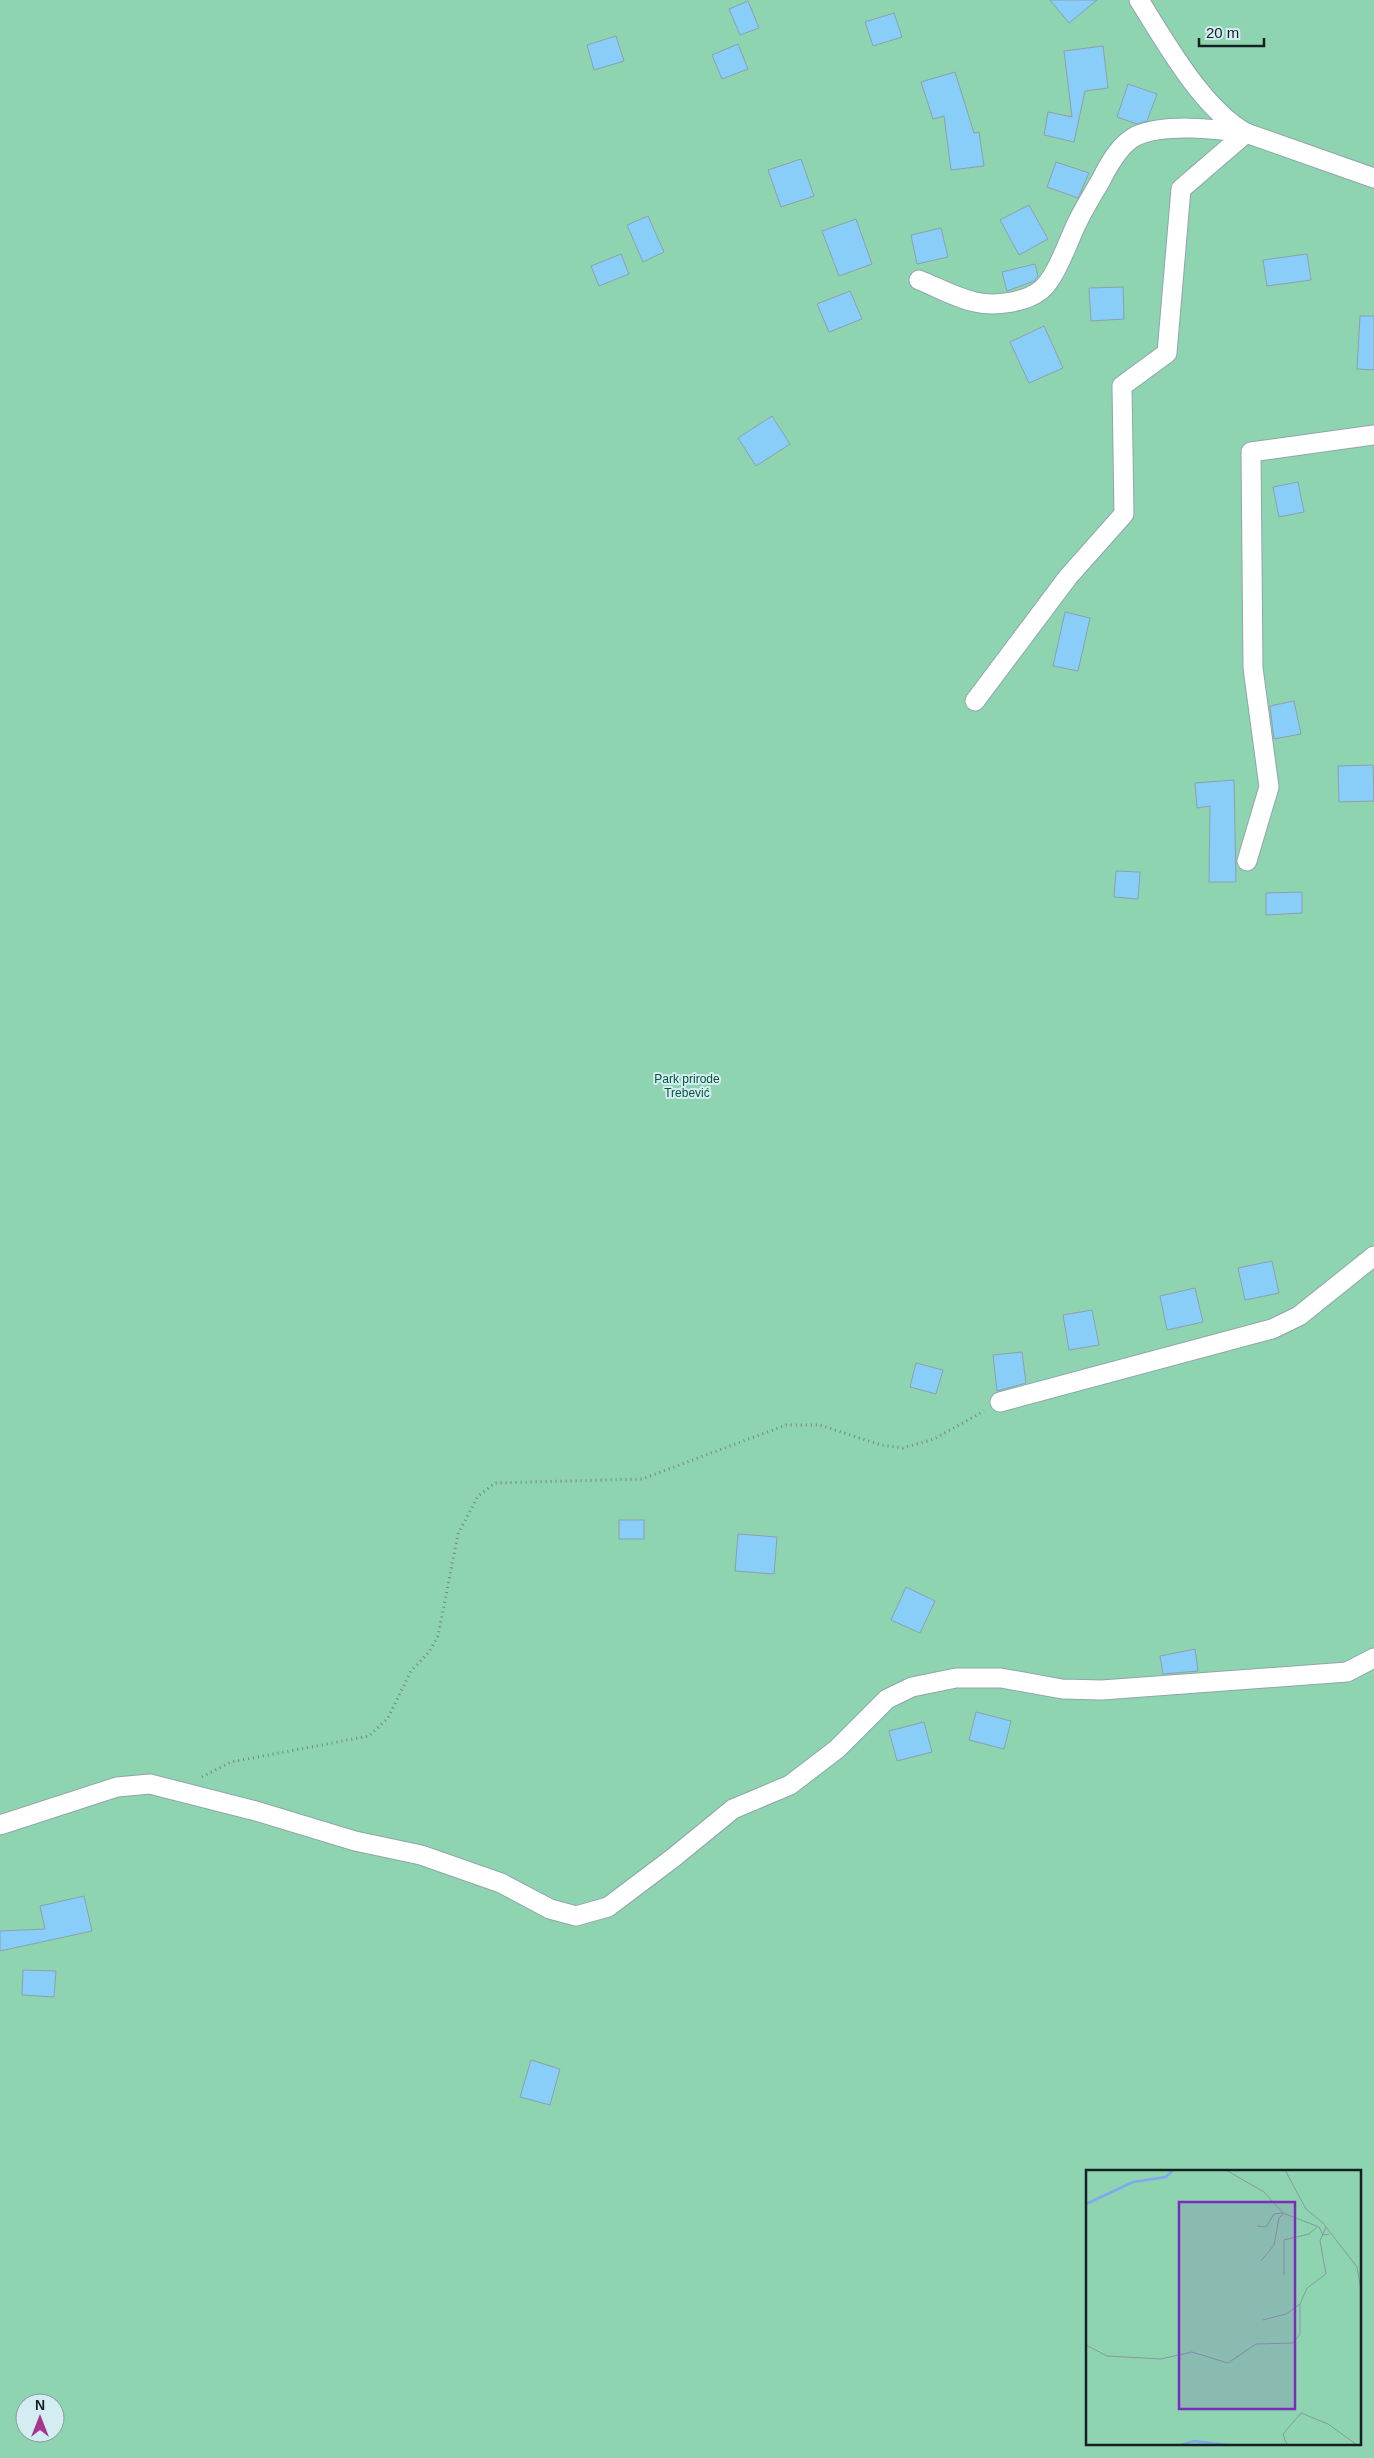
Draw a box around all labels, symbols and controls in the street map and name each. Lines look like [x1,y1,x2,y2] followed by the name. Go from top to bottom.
[1199,15,1264,47] scale bar
[1206,24,1239,41] text: 20 m
[654,1072,720,1100] park label: Park prirode Trebević
[1086,2170,1362,2446] inset map
[15,2393,65,2443] north arrow
[35,2397,45,2413] text: N

